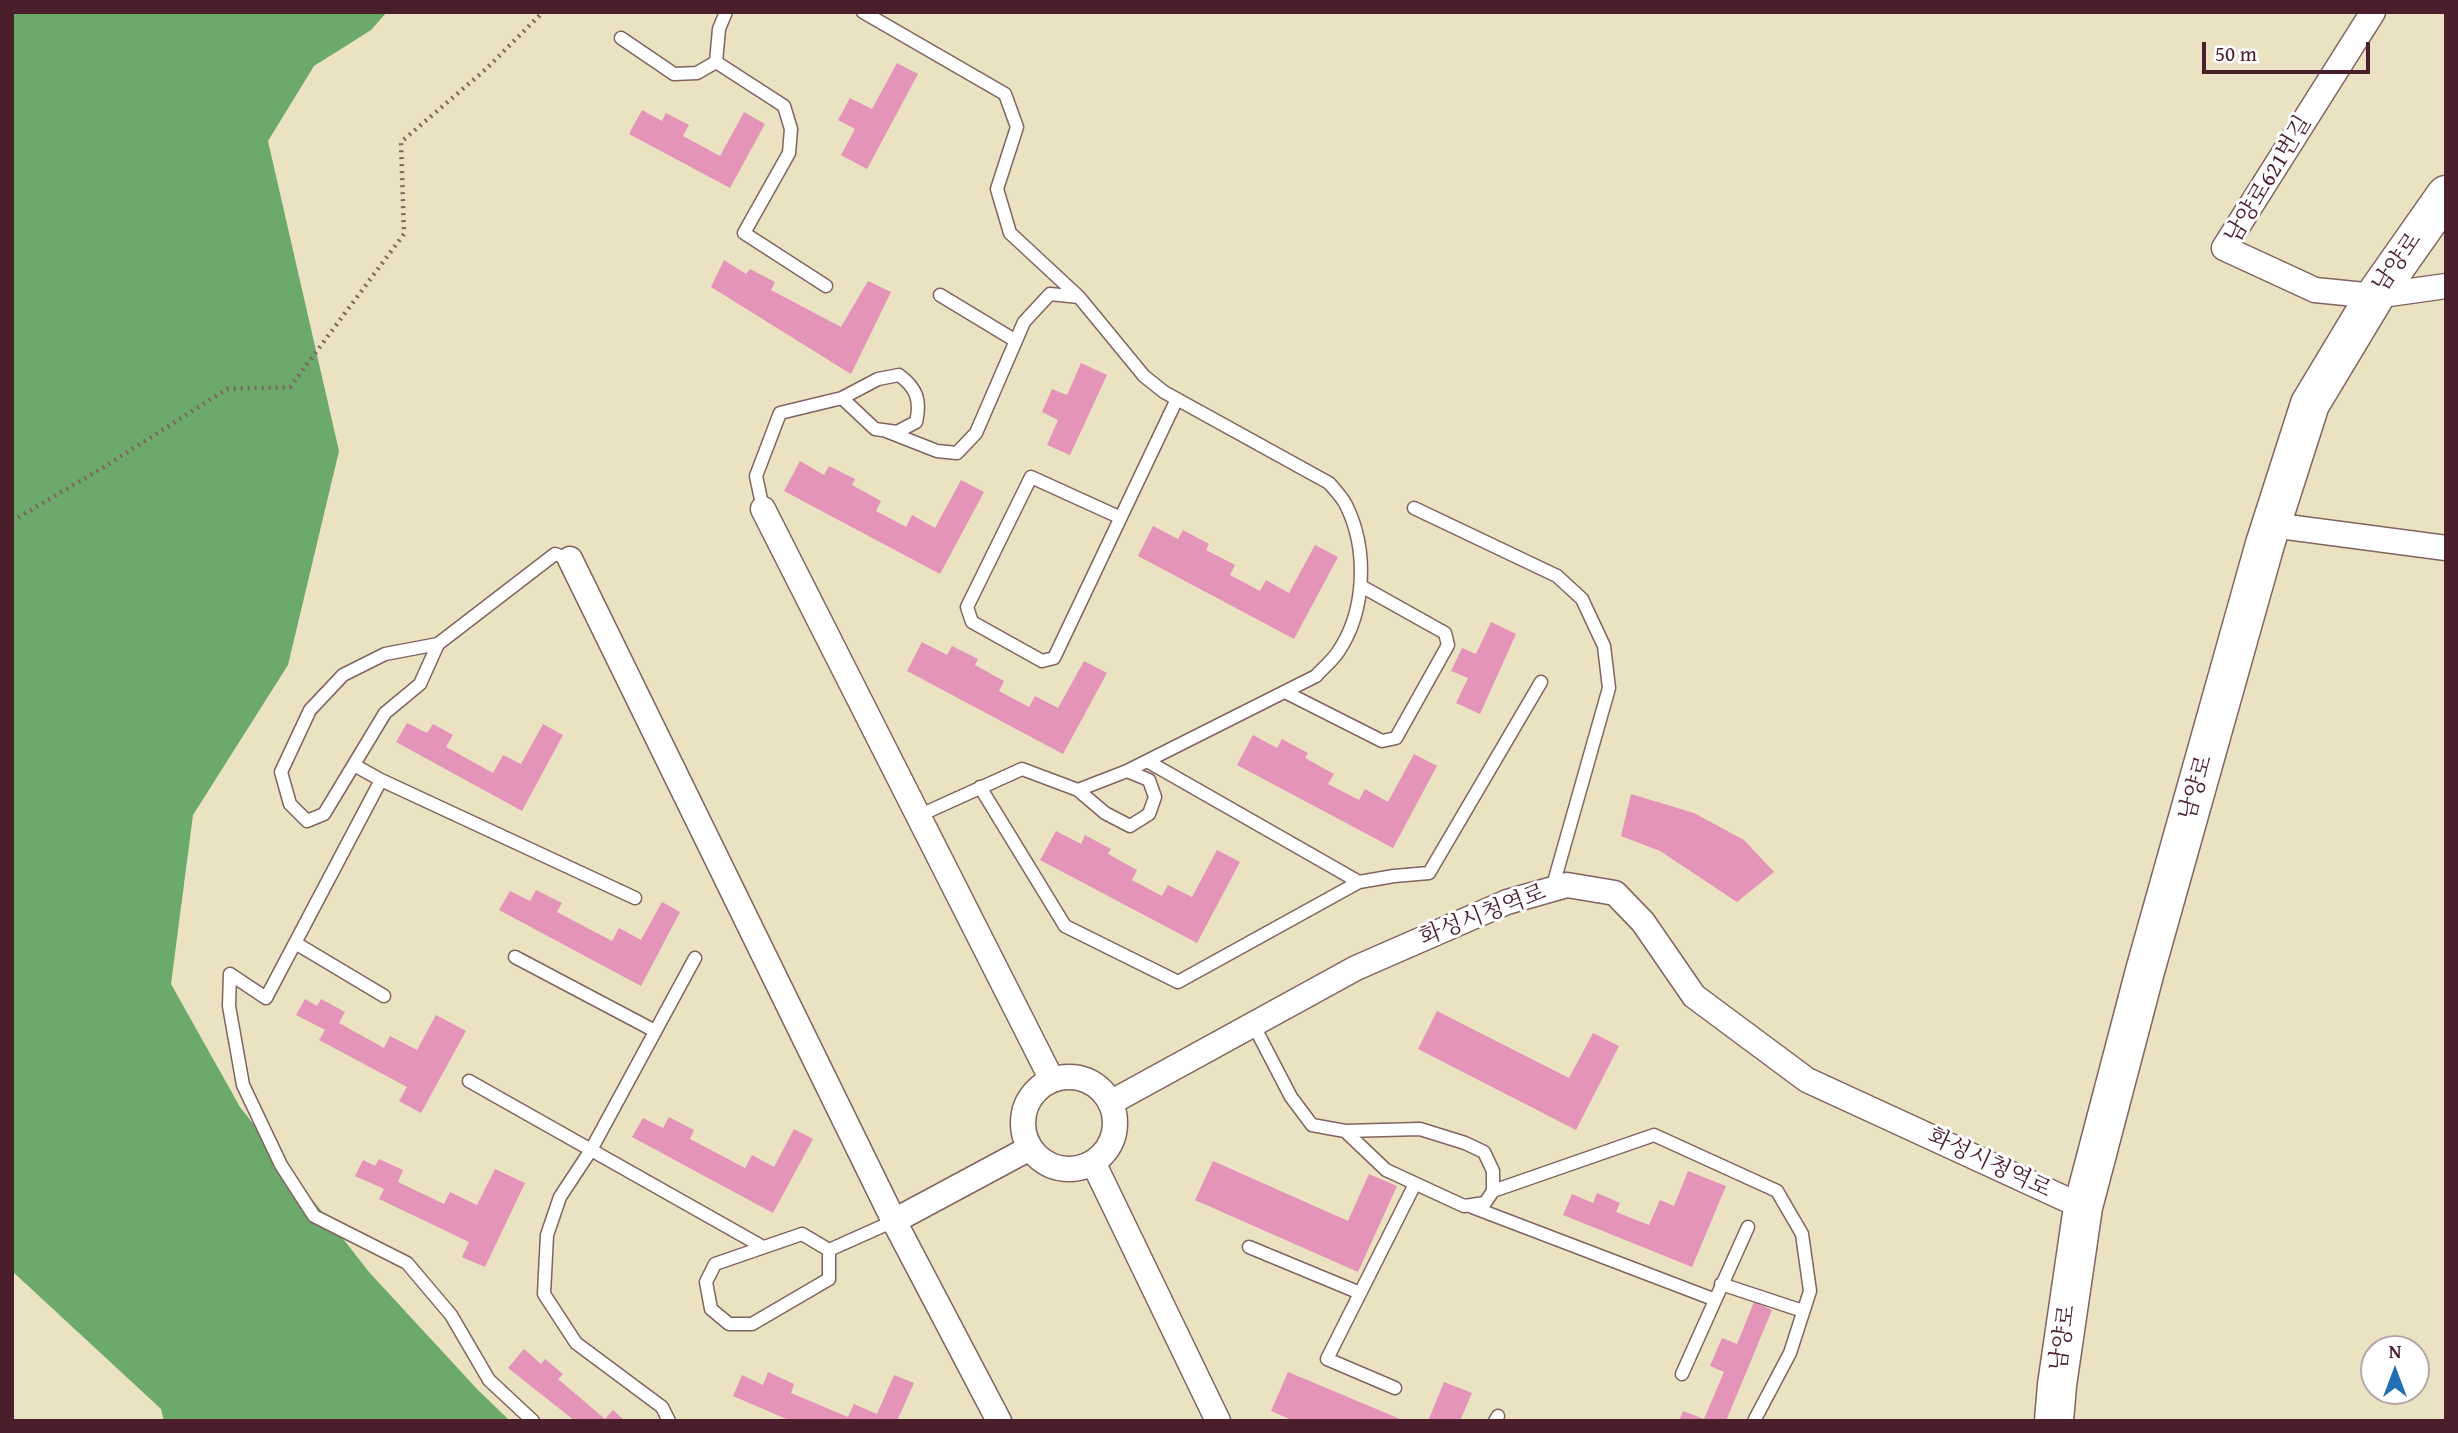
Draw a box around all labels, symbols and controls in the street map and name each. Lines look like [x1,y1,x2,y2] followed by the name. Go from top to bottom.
[2206,28,2374,72] scale bar
[2215,38,2257,69] text: 50 m
[2220,111,2318,249] street label: 남양로621번길
[2368,228,2428,298] street label: 남양로
[2175,752,2219,824] street label: 남양로
[1416,879,1550,953] street label: 화성시청역로
[1923,1123,2055,1205] street label: 화성시청역로
[2046,1303,2082,1373] street label: 남양로
[2360,1335,2430,1405] north arrow
[2389,1337,2401,1365] text: N

